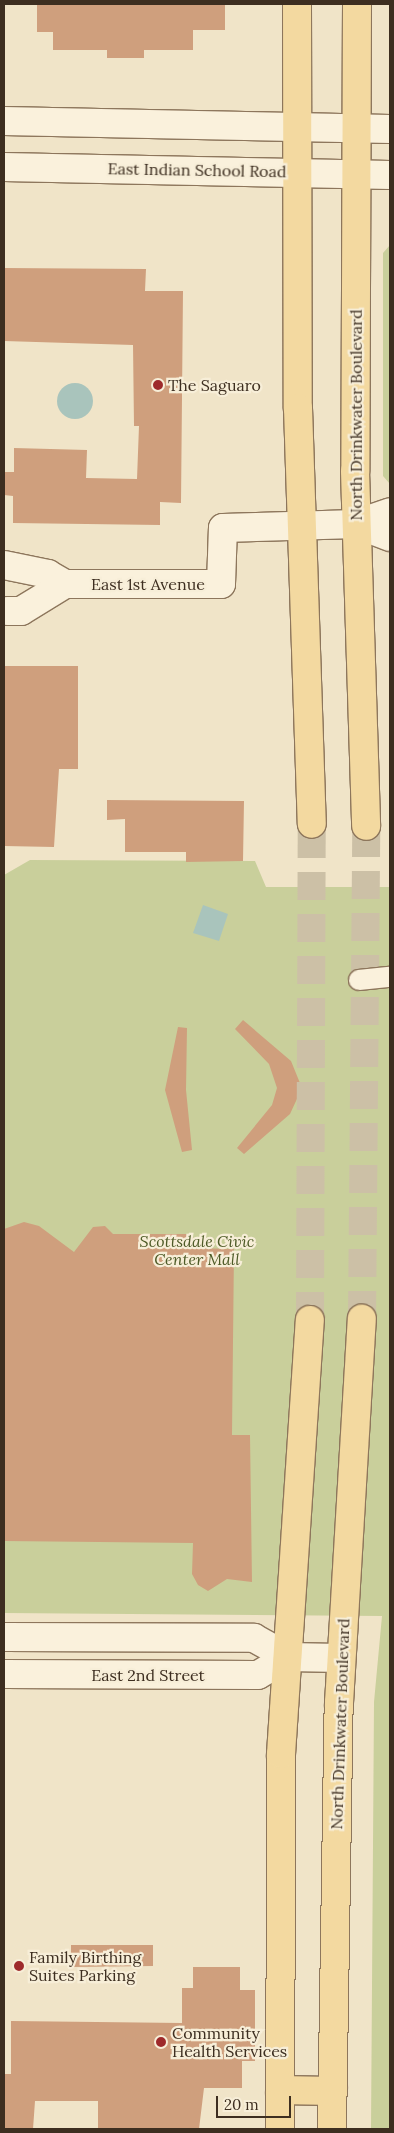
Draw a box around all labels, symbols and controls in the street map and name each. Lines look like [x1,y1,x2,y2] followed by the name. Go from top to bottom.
[107,159,287,181] street label: East Indian School Road
[346,309,366,521] street label: North Drinkwater Boulevard
[168,375,261,395] place label: The Saguaro
[152,379,164,391] marker: The Saguaro
[91,574,205,594] street label: East 1st Avenue
[140,1231,254,1269] park label: Scottsdale Civic Center Mall
[327,1618,353,1830] street label: North Drinkwater Boulevard
[91,1665,205,1685] street label: East 2nd Street
[29,1947,141,1985] place label: Family Birthing Suites Parking
[13,1960,25,1972] marker: Family Birthing Suites Parking
[172,2023,287,2061] place label: Community Health Services
[154,2035,168,2049] marker: Community Health Services
[219,2086,294,2118] scale bar
[224,2095,259,2114] text: 20 m

